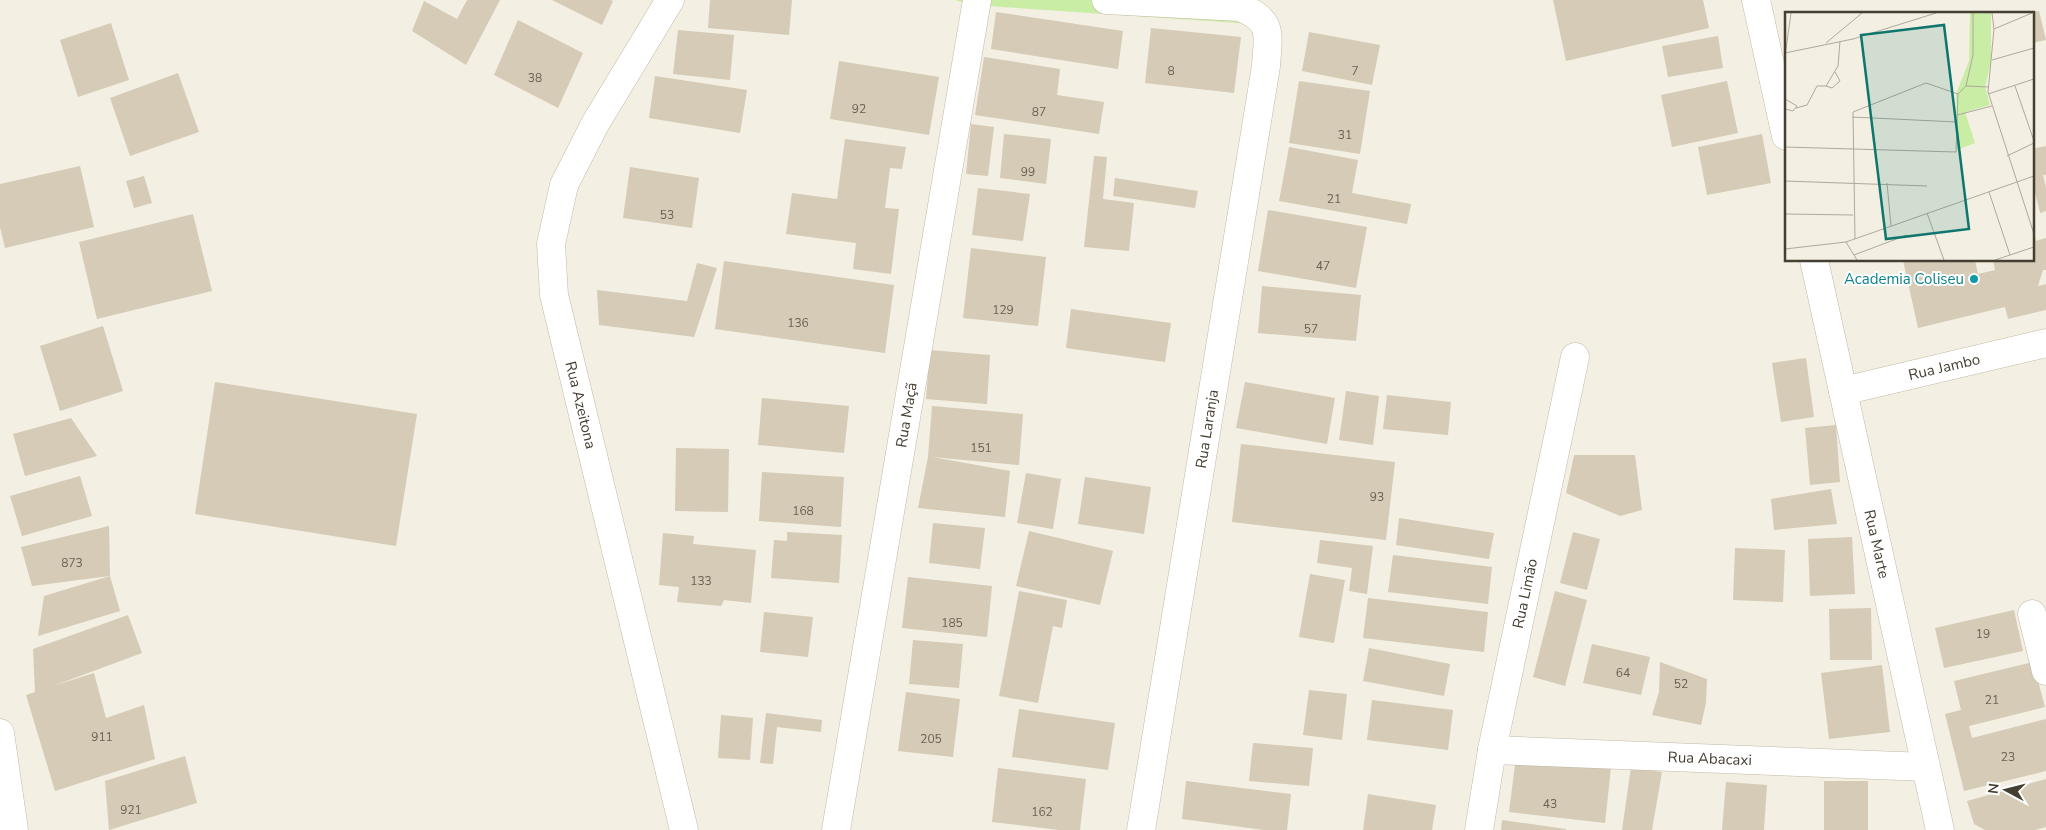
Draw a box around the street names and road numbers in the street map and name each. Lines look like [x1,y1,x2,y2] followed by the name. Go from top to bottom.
[1906,349,1982,385] street label: Rua Jambo
[560,359,601,451] street label: Rua Azeitona
[891,381,922,449] street label: Rua Maçã
[1191,388,1223,470] street label: Rua Laranja
[1859,508,1894,580] street label: Rua Marte
[1508,557,1542,630] street label: Rua Limão
[1667,747,1752,770] street label: Rua Abacaxi

